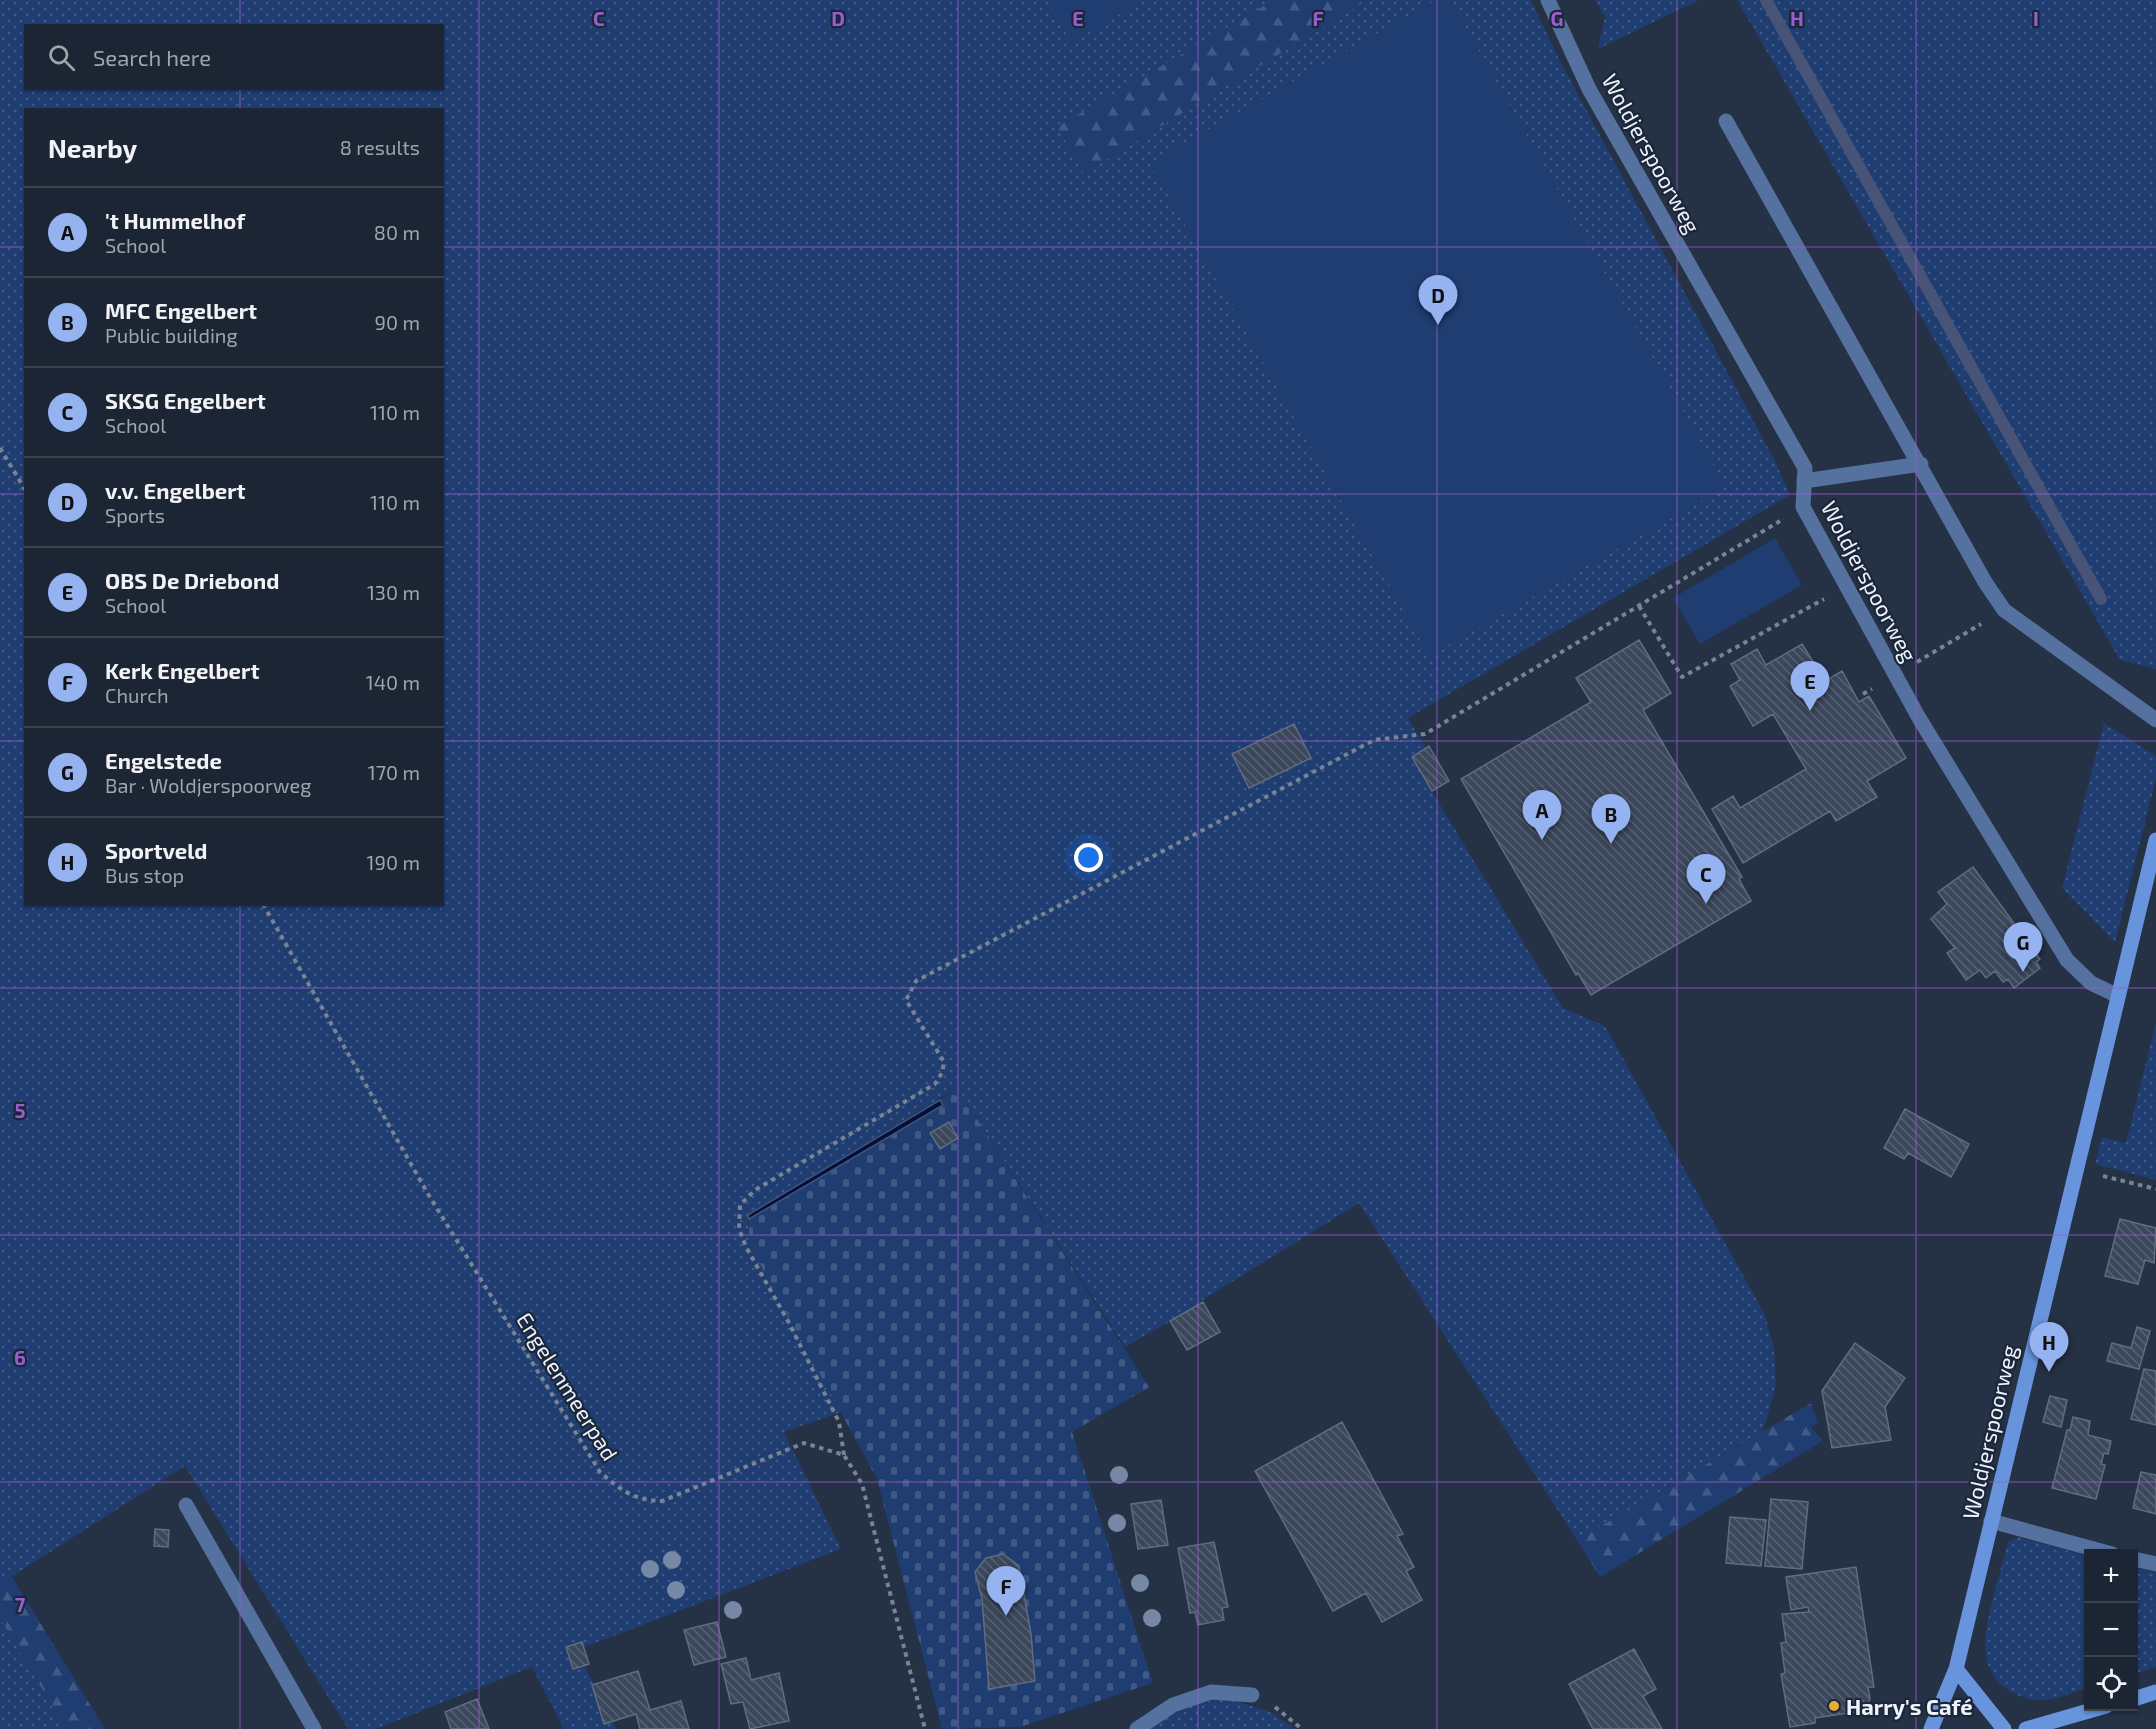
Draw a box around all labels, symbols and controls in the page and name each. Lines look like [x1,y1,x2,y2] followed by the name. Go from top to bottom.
[593,6,605,30] text: C
[831,6,845,30] text: D
[1072,6,1084,30] text: E
[1312,6,1324,30] text: F
[1551,6,1563,30] text: G
[1790,6,1804,30] text: H
[2033,6,2039,30] text: I
[24,24,444,90] search box
[45,41,78,74] icon: search
[93,44,211,70] text: Search here
[1597,69,1707,238] street label: Woldjerspoorweg
[48,132,137,163] text: Nearby
[340,135,420,159] text: 8 results
[105,207,245,233] text: 't Hummelhof
[61,220,74,244] text: A
[374,220,420,244] text: 80 m
[105,233,166,257] text: School
[1418,276,1458,325] pin: D
[105,297,257,323] text: MFC Engelbert
[61,310,74,334] text: B
[375,310,420,334] text: 90 m
[105,323,238,347] text: Public building
[105,387,266,413] text: SKSG Engelbert
[62,400,73,424] text: C
[370,400,420,424] text: 110 m
[105,413,166,437] text: School
[105,477,246,503] text: v.v. Engelbert
[61,490,74,514] text: D
[370,490,420,514] text: 110 m
[1816,496,1923,666] street label: Woldjerspoorweg
[105,503,165,527] text: Sports
[105,567,279,593] text: OBS De Driebond
[62,580,73,604] text: E
[367,580,420,604] text: 130 m
[105,593,166,617] text: School
[105,657,259,683] text: Kerk Engelbert
[1790,662,1830,711] pin: E
[62,670,73,694] text: F
[366,670,420,694] text: 140 m
[105,683,169,707] text: Church
[105,747,222,773] text: Engelstede
[61,760,74,784] text: G
[368,760,420,784] text: 170 m
[105,773,311,797] text: Bar · Woldjerspoorweg
[1522,790,1562,840] pin: A
[1592,794,1630,844] pin: B
[105,837,208,863] text: Sportveld
[1074,843,1103,872] your location
[61,850,74,874] text: H
[367,850,420,874] text: 190 m
[1686,854,1726,904] pin: C
[105,863,184,887] text: Bus stop
[2004,922,2042,972] pin: G
[14,1098,26,1122] text: 5
[512,1307,624,1465] street label: Engelenmeerpad
[2030,1322,2068,1372] pin: H
[1956,1342,2023,1522] street label: Woldjerspoorweg
[14,1345,26,1369] text: 6
[2084,1549,2138,1711] map controls
[2084,1549,2138,1603] button: +
[986,1566,1026,1616] pin: F
[15,1592,26,1616] text: 7
[2084,1603,2138,1657] button: −
[2084,1657,2138,1711] button: locate
[1846,1693,1973,1720] place label: Harry's Café
[1827,1699,1841,1713] marker: Harry's Café

